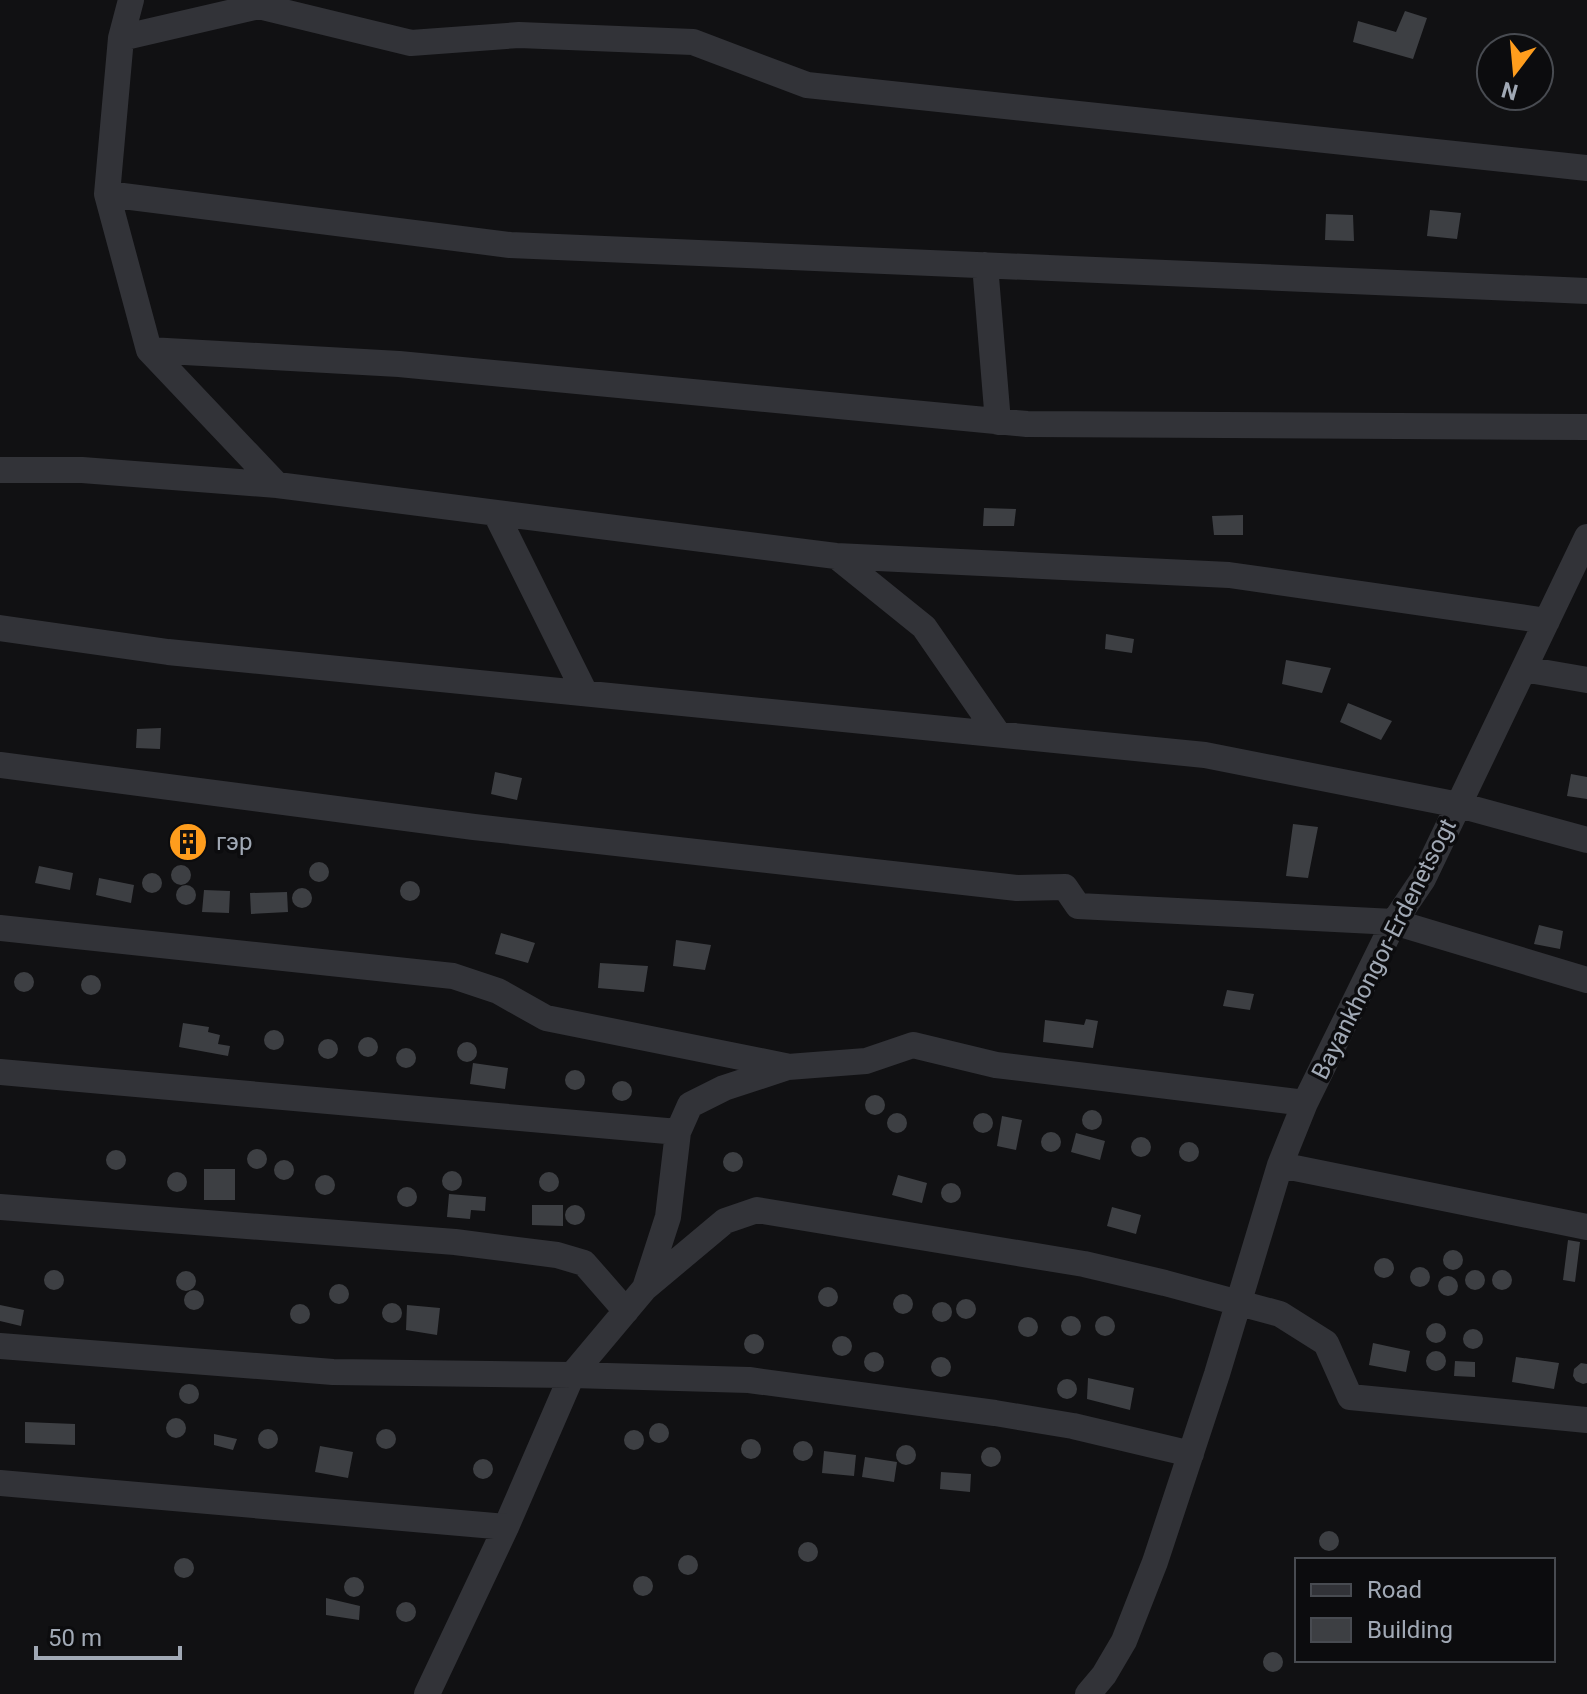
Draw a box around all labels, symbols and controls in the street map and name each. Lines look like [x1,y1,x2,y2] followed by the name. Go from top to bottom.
[1475,32,1555,112] north arrow
[1499,77,1521,105] text: N
[1306,814,1462,1084] street label: Bayankhongor-Erdenetsogt
[167,821,209,863] building icon: гэр
[216,828,252,856] place label: гэр
[1295,1558,1555,1662] legend
[1367,1576,1422,1604] text: Road
[36,1610,180,1660] scale bar
[1367,1616,1453,1644] text: Building
[48,1624,102,1652] text: 50 m

